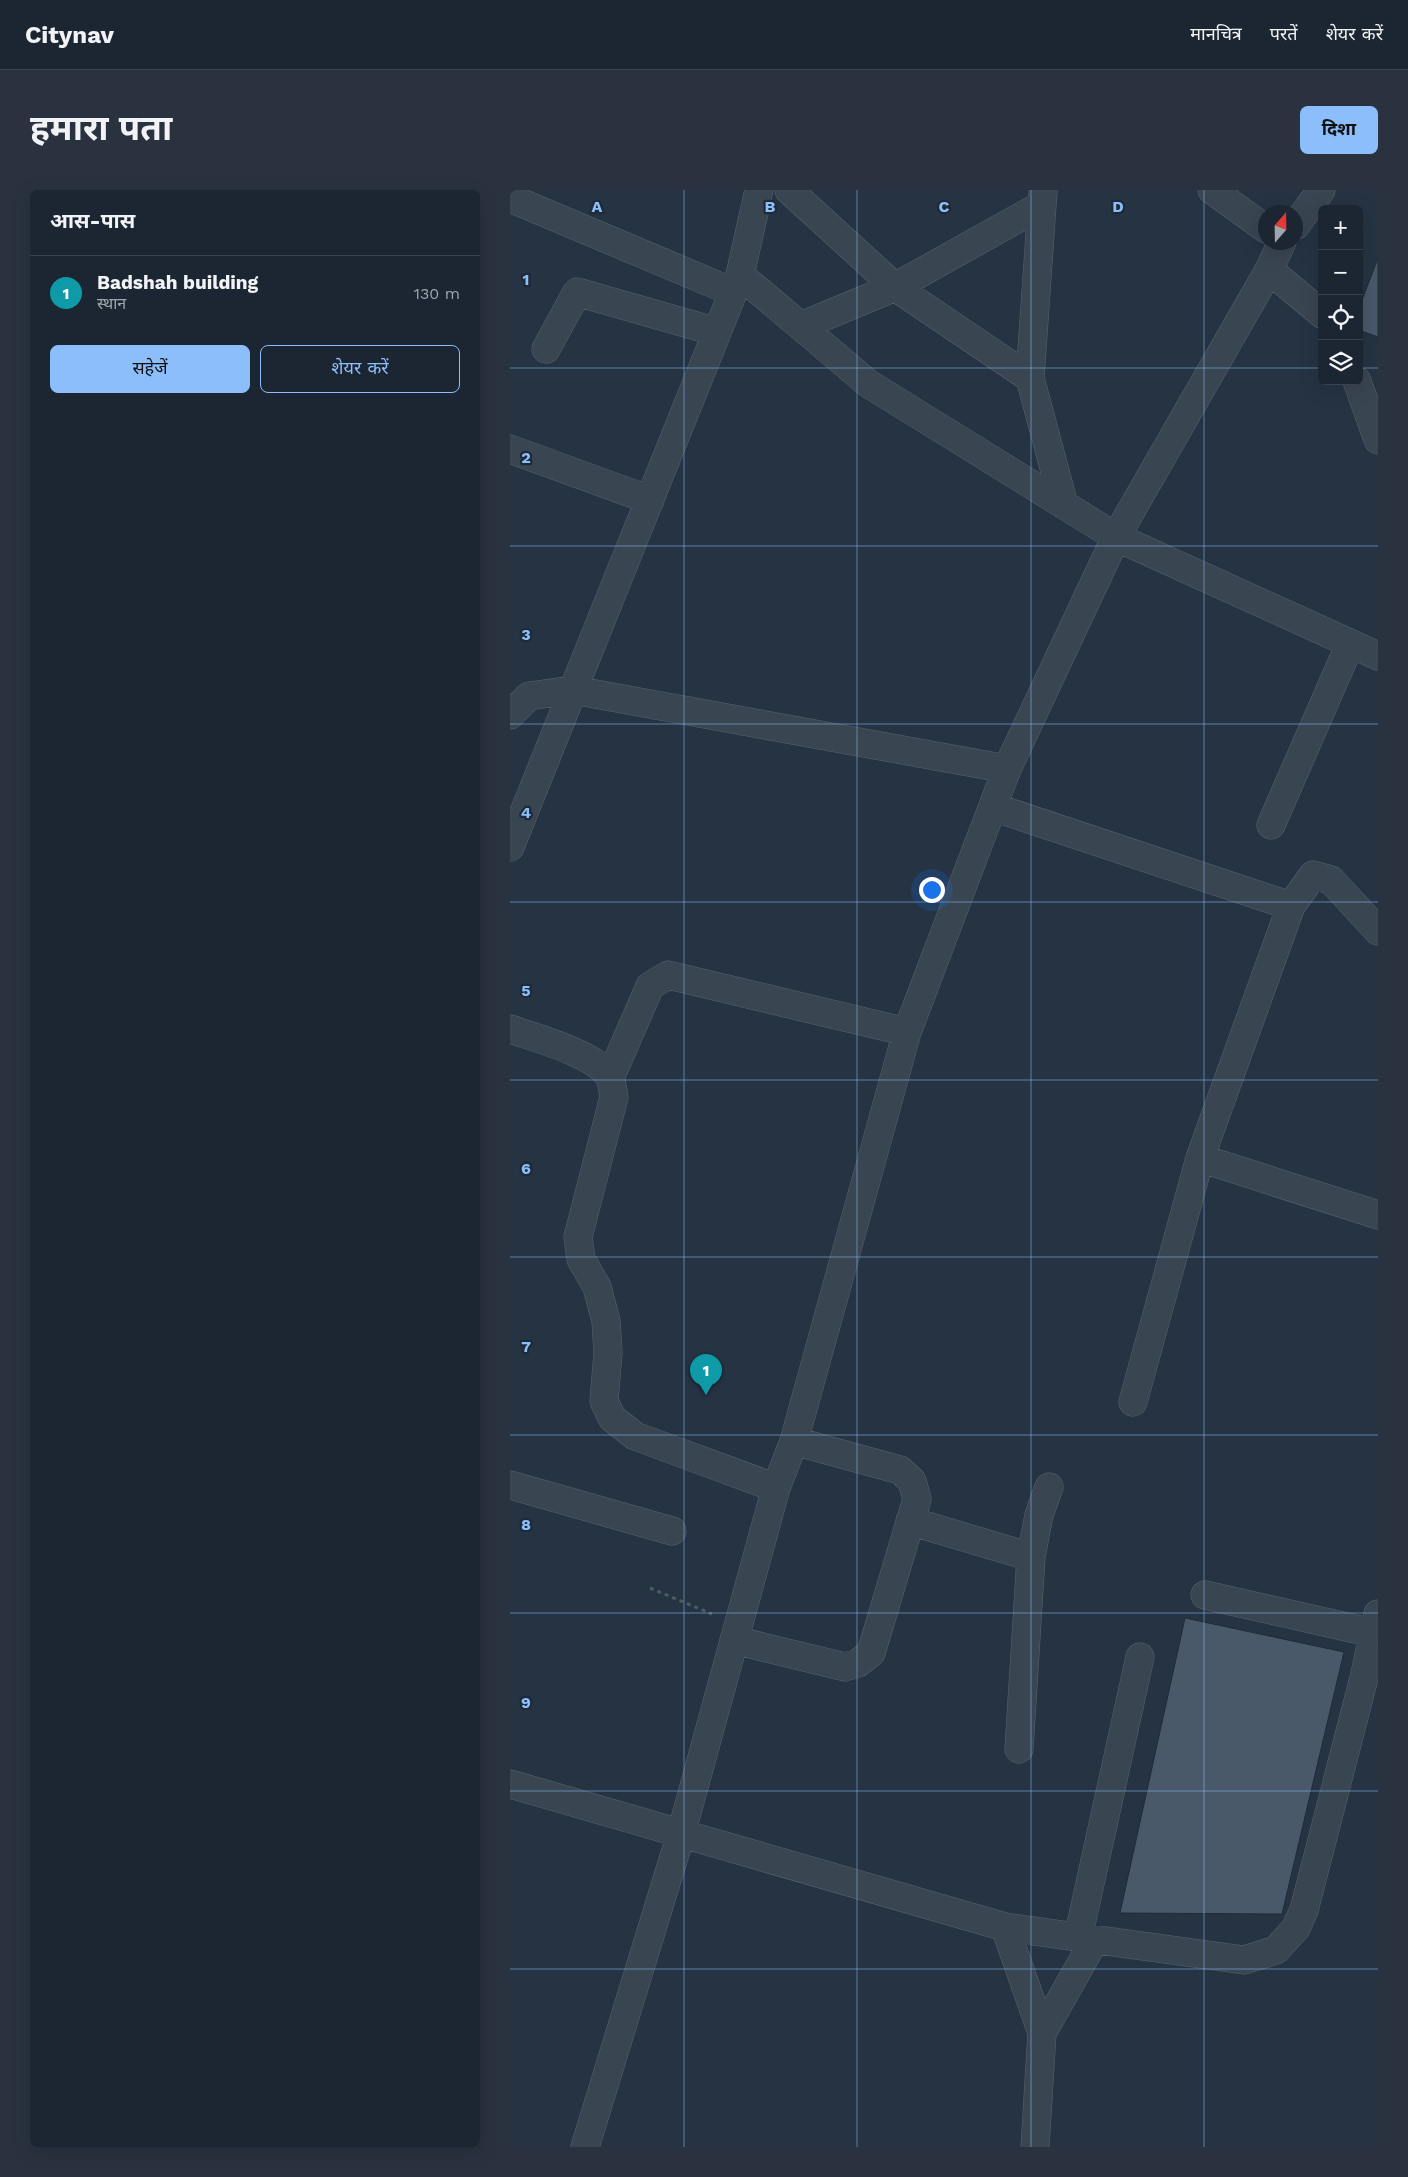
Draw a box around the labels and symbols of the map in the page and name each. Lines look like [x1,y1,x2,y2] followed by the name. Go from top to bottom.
[592,197,603,216] text: A
[765,197,776,216] text: B
[939,197,950,216] text: C
[1112,197,1124,216] text: D
[1258,205,1303,250] north arrow
[523,270,529,289] text: 1
[521,448,531,467] text: 2
[521,625,531,644] text: 3
[521,803,531,822] text: 4
[919,877,945,903] your location
[521,981,531,1000] text: 5
[521,1159,531,1178] text: 6
[521,1337,531,1356] text: 7
[690,1354,722,1395] pin: 1
[521,1515,531,1534] text: 8
[521,1693,531,1712] text: 9

